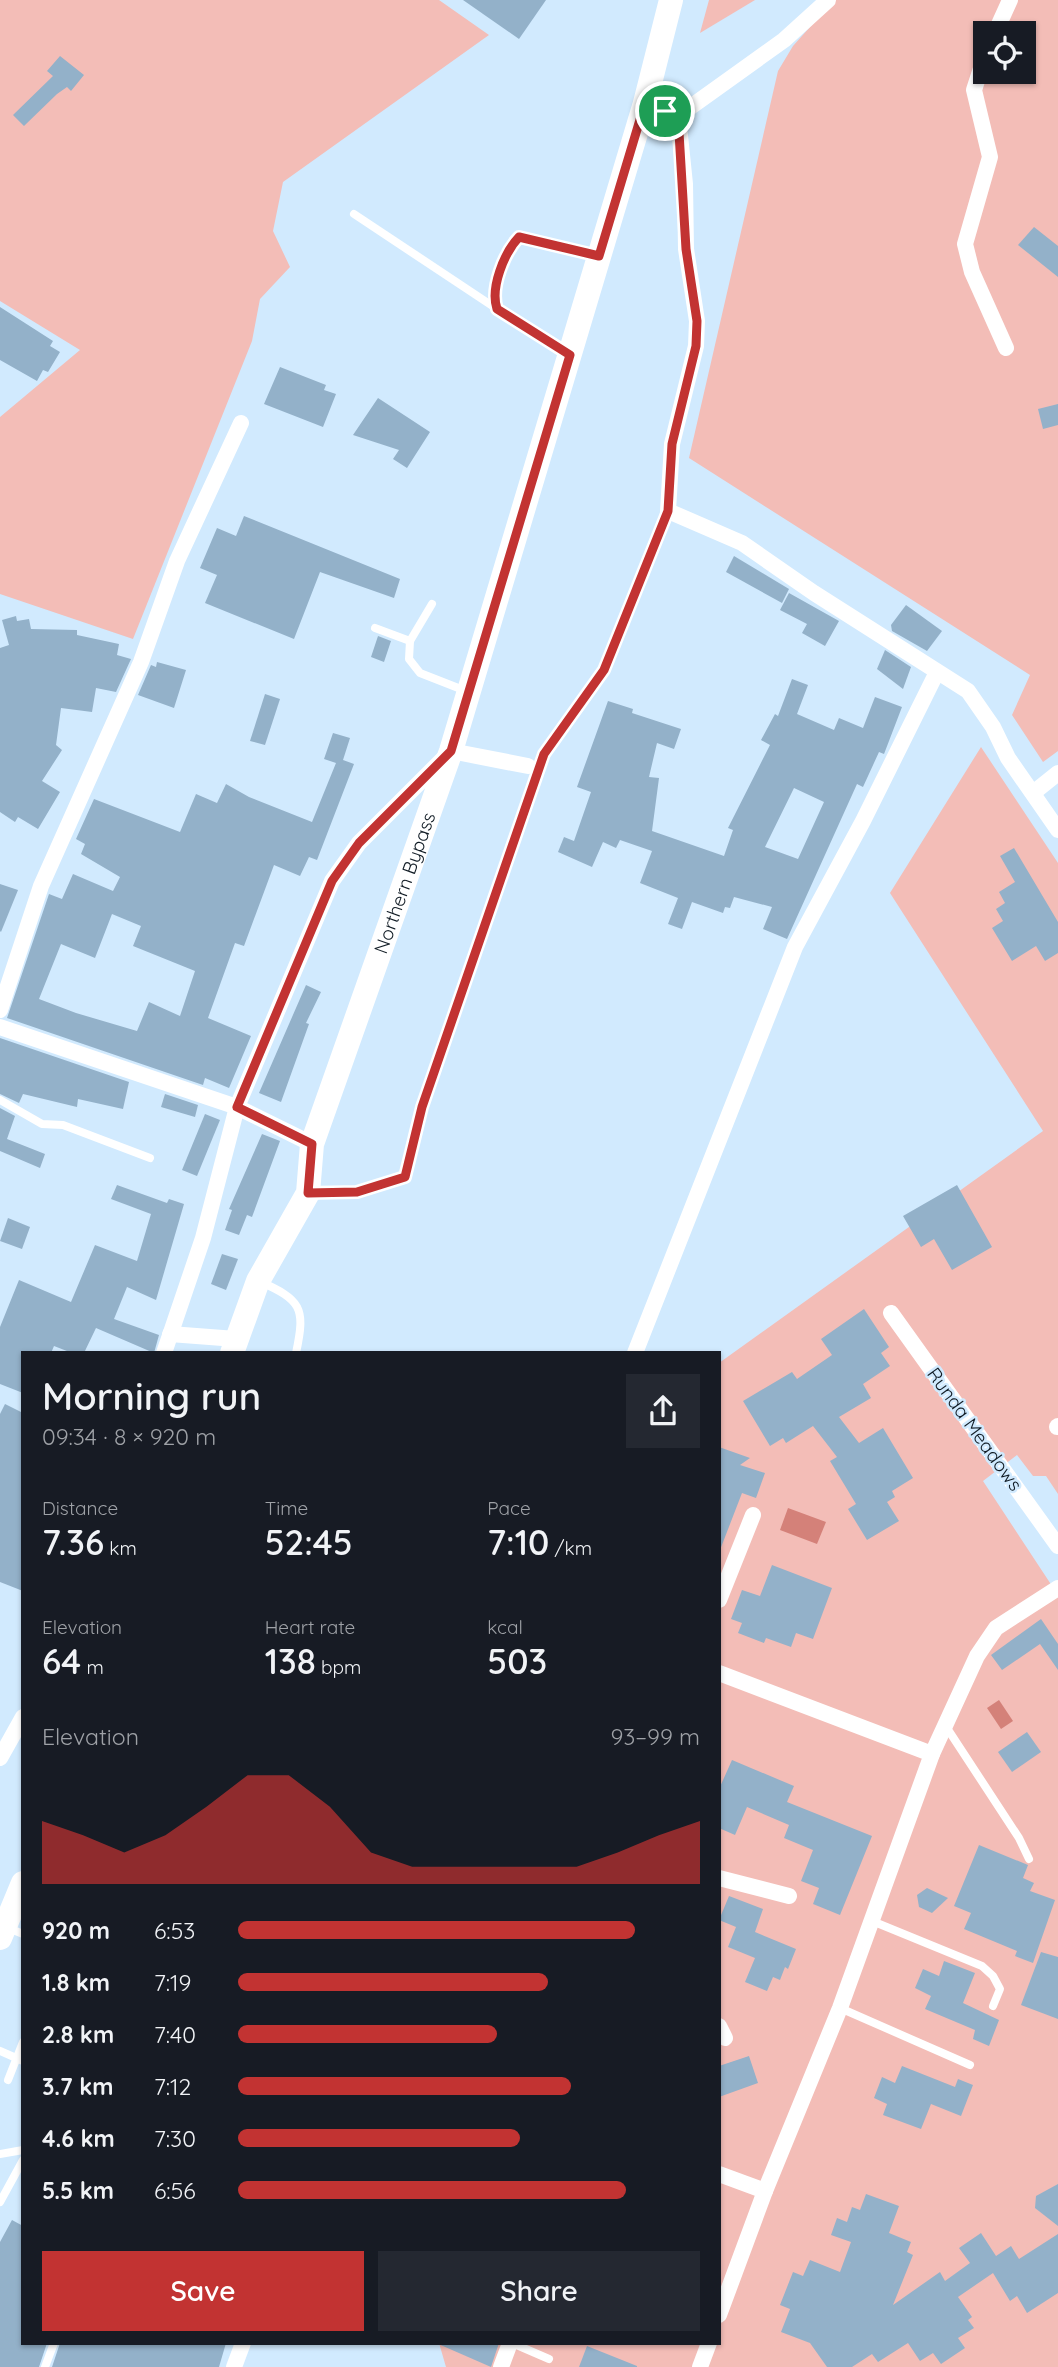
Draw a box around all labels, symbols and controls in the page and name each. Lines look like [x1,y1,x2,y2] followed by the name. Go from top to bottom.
[973,21,1036,84] map controls
[973,21,1036,84] button: locate
[635,81,695,141] pin
[646,92,684,130] icon: arrive
[368,809,440,957] street label: Northern Bypass
[922,1363,1028,1495] street label: Runda Meadows
[42,1372,261,1420] text: Morning run
[626,1374,700,1448] button: share
[42,1422,216,1451] text: 09:34 · 8 × 920 m
[42,1496,118,1520] text: Distance
[265,1496,308,1520] text: Time
[487,1496,531,1520] text: Pace
[42,1520,104,1564] text: 7.36
[265,1520,353,1564] text: 52:45
[487,1520,549,1564] text: 7:10
[104,1536,137,1560] text: km
[549,1536,592,1560] text: /km
[42,1615,122,1639] text: Elevation
[265,1615,355,1639] text: Heart rate
[487,1615,523,1639] text: kcal
[42,1639,81,1683] text: 64
[265,1639,316,1683] text: 138
[487,1639,547,1683] text: 503
[81,1655,104,1679] text: m
[316,1655,361,1679] text: bpm
[42,1722,139,1751] text: Elevation
[610,1722,700,1751] text: 93–99 m
[42,1916,110,1945] text: 920 m
[154,1916,195,1945] text: 6:53
[42,1968,110,1997] text: 1.8 km
[154,1968,191,1997] text: 7:19
[42,2020,114,2049] text: 2.8 km
[154,2020,196,2049] text: 7:40
[42,2072,113,2101] text: 3.7 km
[154,2072,191,2101] text: 7:12
[42,2124,115,2153] text: 4.6 km
[154,2124,196,2153] text: 7:30
[42,2176,114,2205] text: 5.5 km
[154,2176,196,2205] text: 6:56
[42,2251,364,2331] button: Save
[378,2251,700,2331] button: Share

